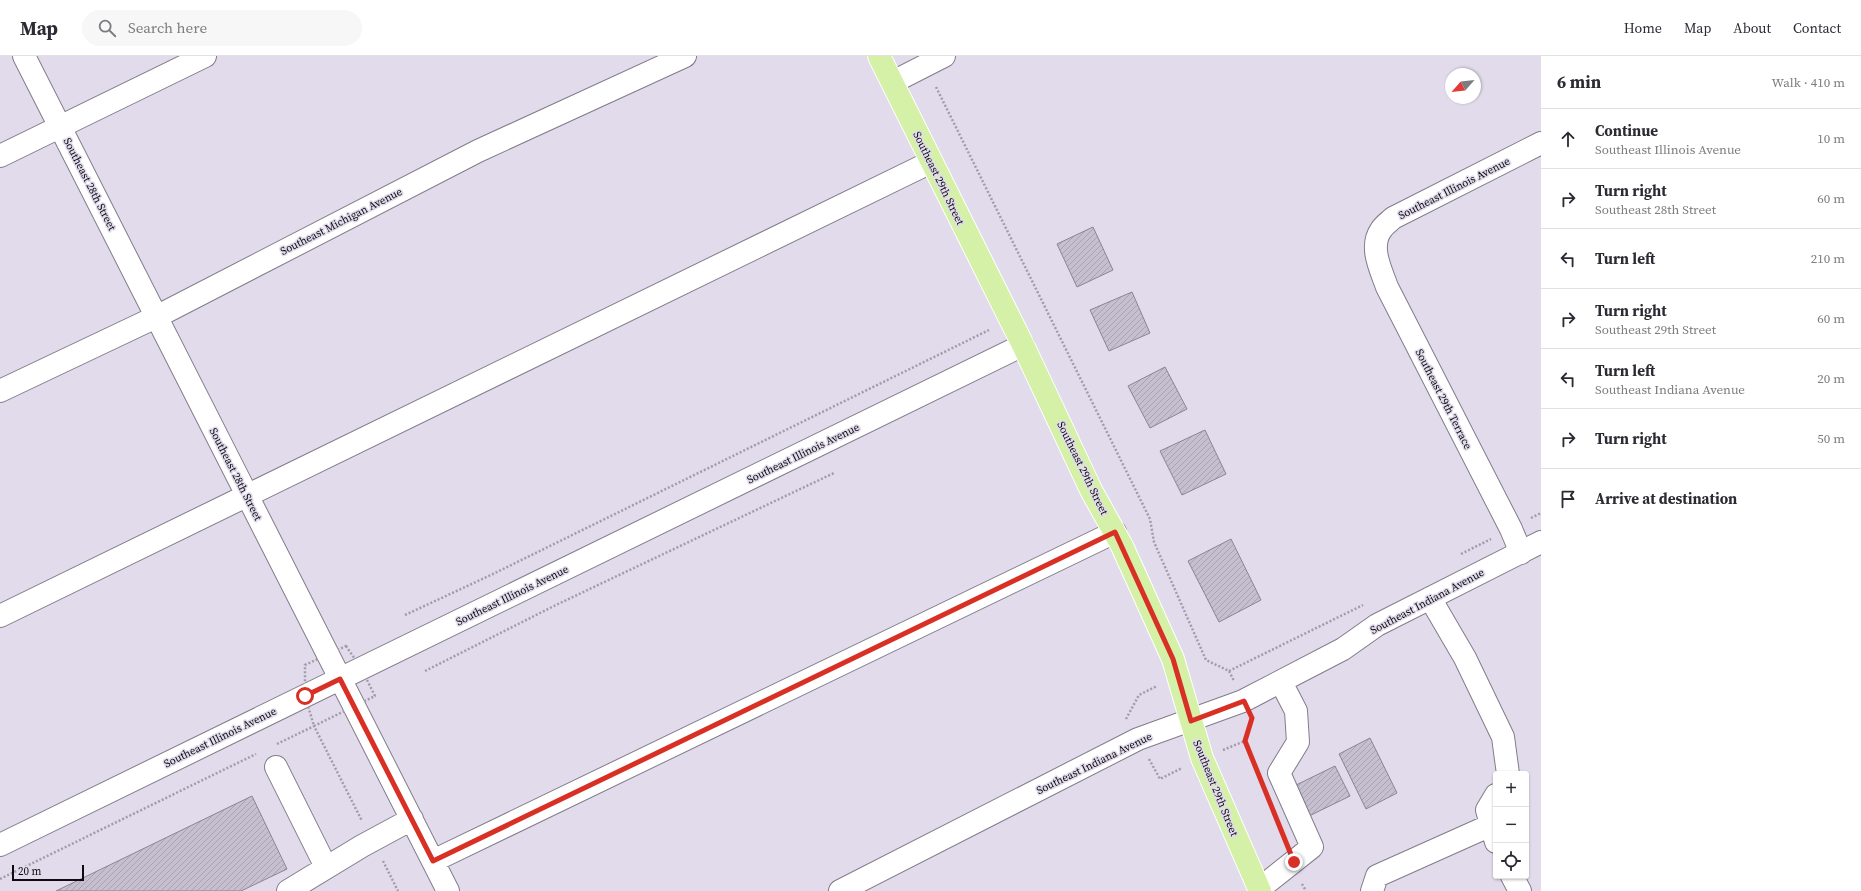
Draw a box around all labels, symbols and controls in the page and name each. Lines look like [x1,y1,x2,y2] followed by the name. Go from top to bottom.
[82,10,362,46] search box
[20,15,58,41] text: Map
[96,17,118,39] icon: search
[128,17,207,38] text: Search here
[1624,18,1662,38] text: Home
[1684,18,1711,38] text: Map
[1733,18,1771,38] text: About
[1793,18,1841,38] text: Contact
[1445,68,1481,104] north arrow
[1557,70,1601,94] text: 6 min
[1772,74,1845,91] text: Walk · 410 m
[1595,120,1658,141] text: Continue
[1557,128,1579,150] icon: ahead
[909,129,968,228] street label: Southeast 29th Street
[1817,130,1845,147] text: 10 m
[60,135,120,234] street label: Southeast 28th Street
[1595,141,1741,158] text: Southeast Illinois Avenue
[1396,154,1513,223] street label: Southeast Illinois Avenue
[1595,180,1667,201] text: Turn right
[278,184,405,259] street label: Southeast Michigan Avenue
[1557,188,1579,210] icon: right
[1817,190,1845,207] text: 60 m
[1595,201,1716,218] text: Southeast 28th Street
[1557,248,1579,270] icon: left
[1595,248,1655,269] text: Turn left
[1811,250,1845,267] text: 210 m
[1595,300,1667,321] text: Turn right
[1557,308,1579,330] icon: right
[1817,310,1845,327] text: 60 m
[1595,321,1716,338] text: Southeast 29th Street
[1412,346,1476,452] street label: Southeast 29th Terrace
[1595,360,1655,381] text: Turn left
[1557,368,1579,390] icon: left
[1817,370,1845,387] text: 20 m
[1595,381,1745,398] text: Southeast Indiana Avenue
[744,419,862,487] street label: Southeast Illinois Avenue
[1053,419,1112,518] street label: Southeast 29th Street
[206,425,266,524] street label: Southeast 28th Street
[1557,428,1579,450] icon: right
[1595,428,1667,449] text: Turn right
[1817,430,1845,447] text: 50 m
[1557,488,1579,510] icon: arrive
[1595,488,1737,509] text: Arrive at destination
[453,561,571,629] street label: Southeast Illinois Avenue
[1368,565,1487,638] street label: Southeast Indiana Avenue
[296,687,314,705] route start
[161,703,279,771] street label: Southeast Illinois Avenue
[1034,729,1155,798] street label: Southeast Indiana Avenue
[1189,738,1242,839] street label: Southeast 29th Street
[1493,771,1529,879] map controls
[1493,771,1529,807] button: +
[1493,807,1529,843] button: −
[1493,843,1529,879] button: locate
[1285,853,1303,871] route end
[12,863,84,882] scale bar
[18,864,41,879] text: 20 m

